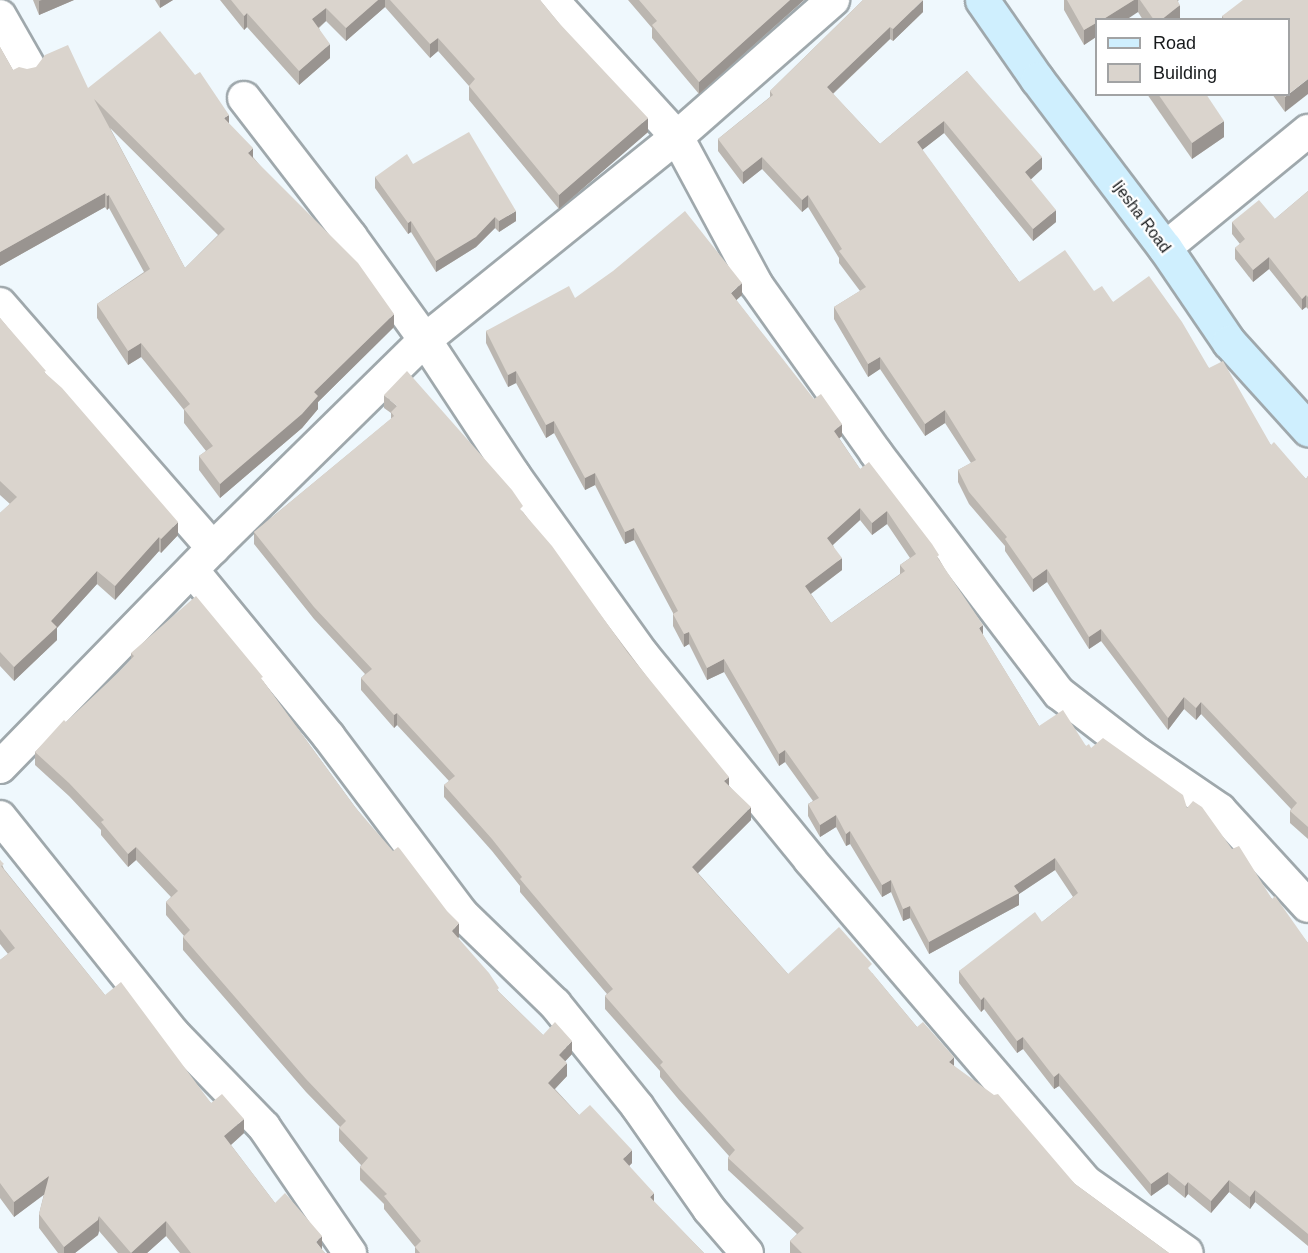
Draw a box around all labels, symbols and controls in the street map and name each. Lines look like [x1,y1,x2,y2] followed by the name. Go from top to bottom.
[1095,18,1290,96] legend
[1153,33,1196,53] text: Road
[1153,63,1217,83] text: Building
[1108,177,1174,257] street label: Ijesha Road

